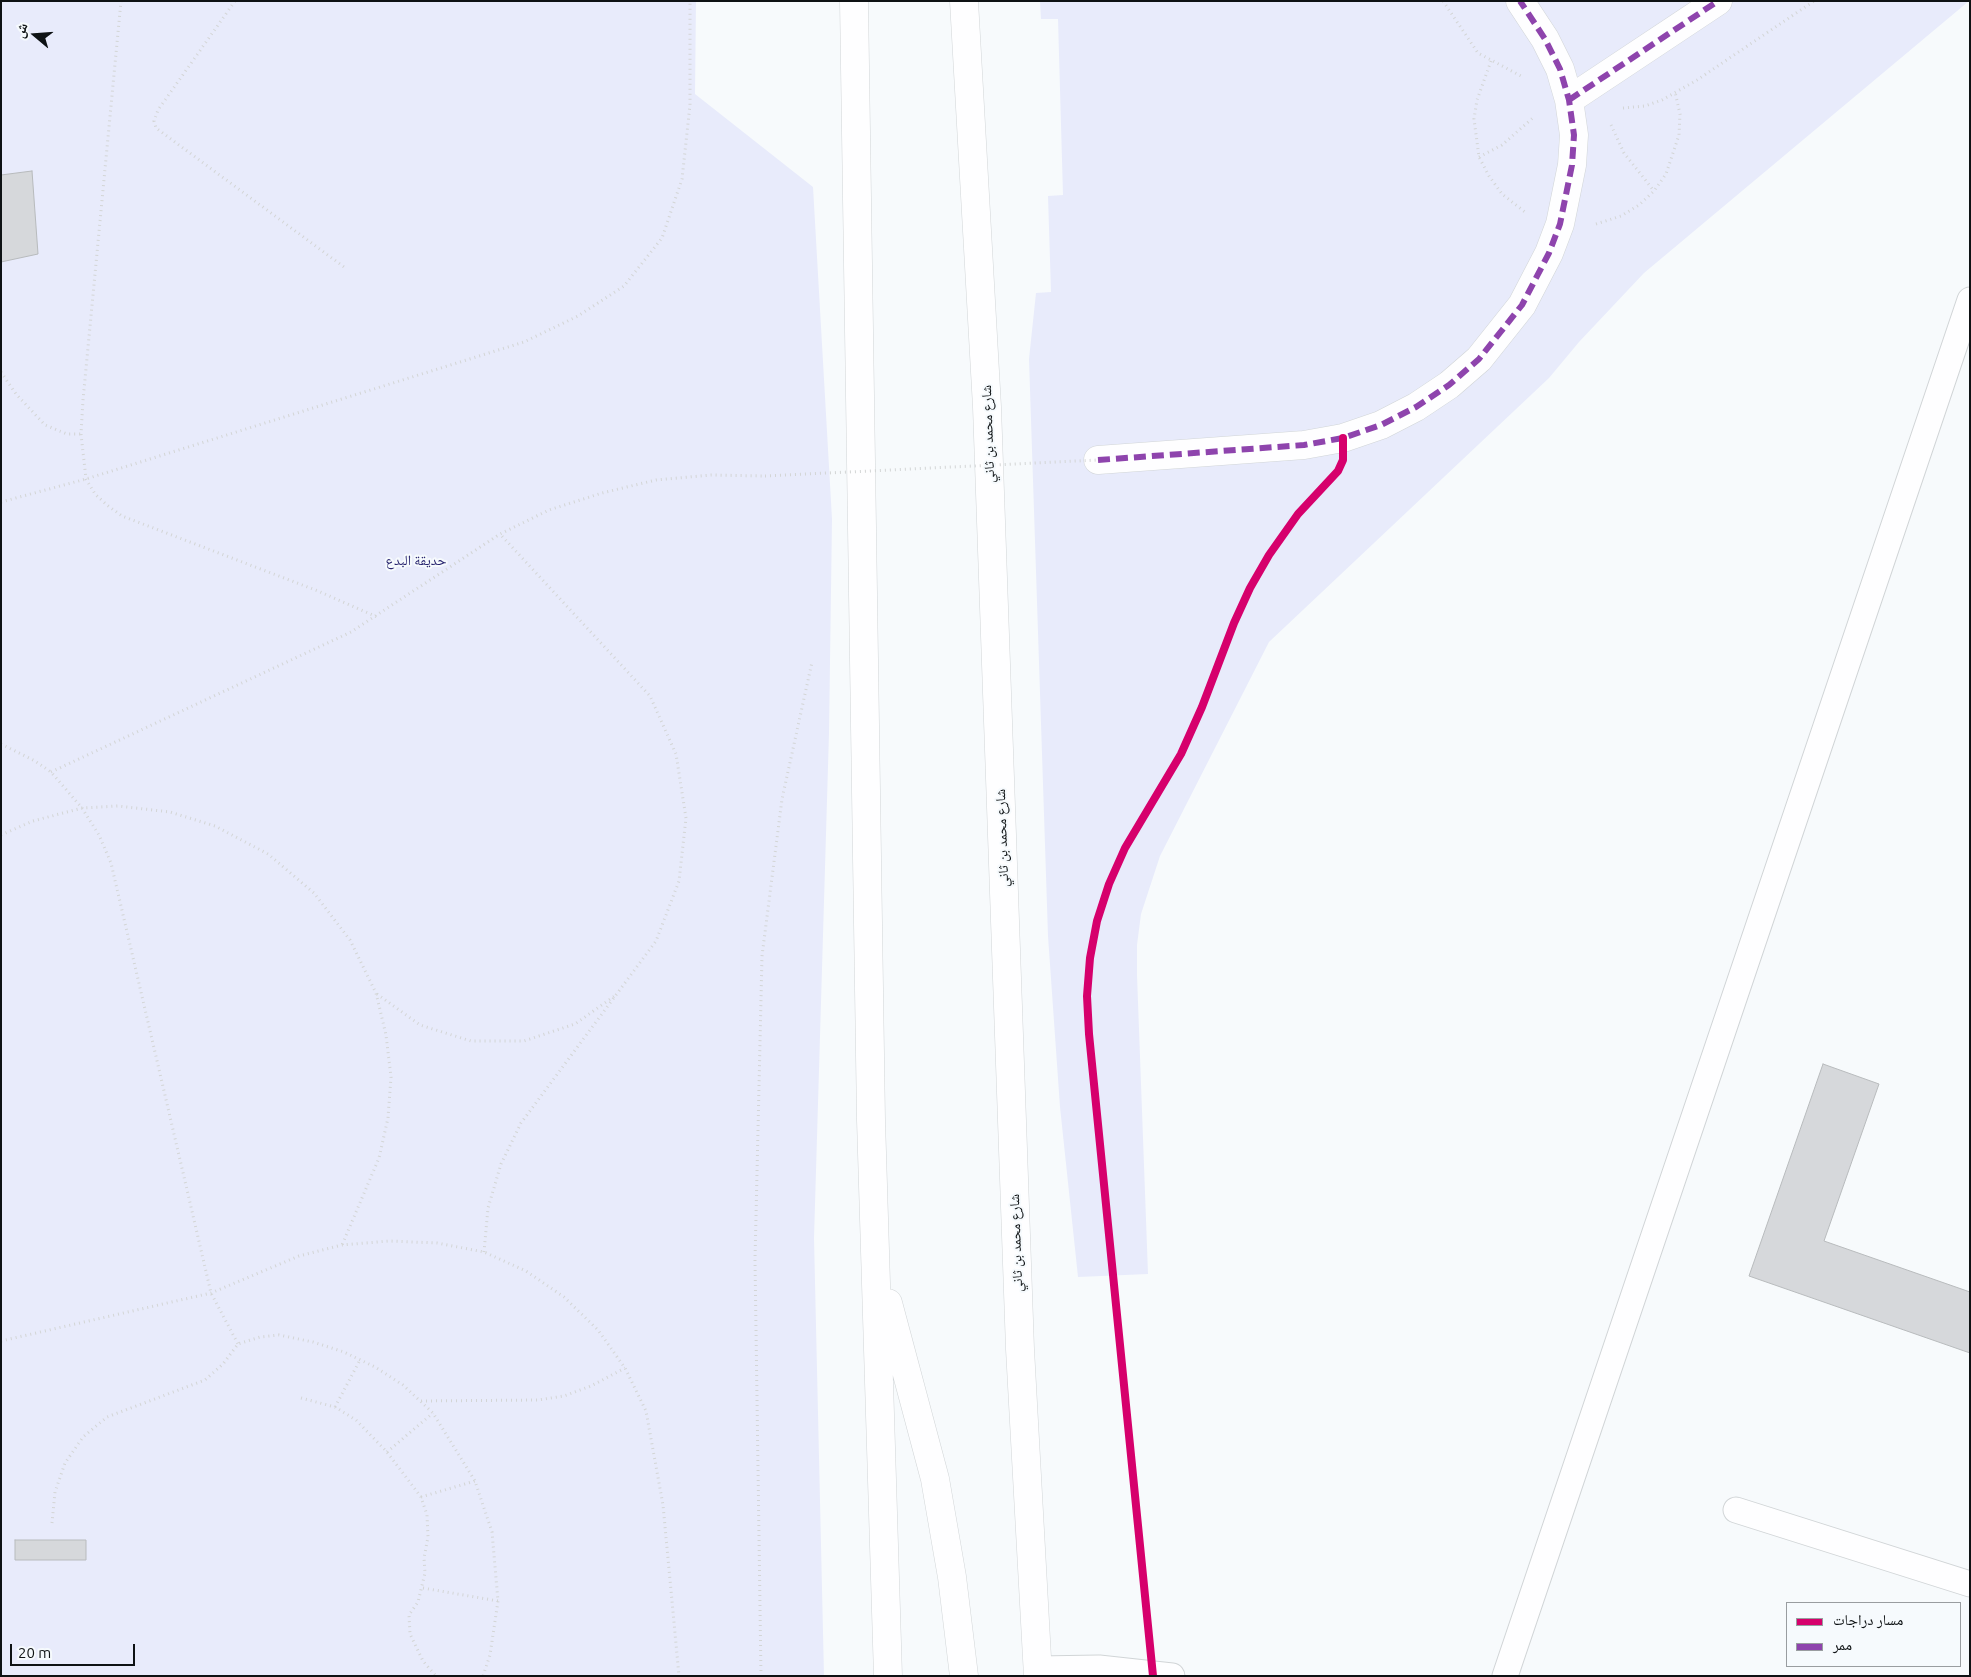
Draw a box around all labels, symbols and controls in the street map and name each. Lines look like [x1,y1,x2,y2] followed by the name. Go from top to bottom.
[10,10,60,60] north arrow
[11,21,31,40] text: ش
[978,385,998,483] street label: شارع محمد بن ثاني
[386,552,446,568] park label: حديقة البدع
[992,789,1012,887] street label: شارع محمد بن ثاني
[1006,1194,1026,1292] street label: شارع محمد بن ثاني
[1786,1602,1961,1667] legend
[1833,1611,1903,1628] text: مسار دراجات
[12,1634,138,1666] scale bar
[1833,1636,1852,1653] text: ممر
[18,1644,51,1661] text: 20 m

